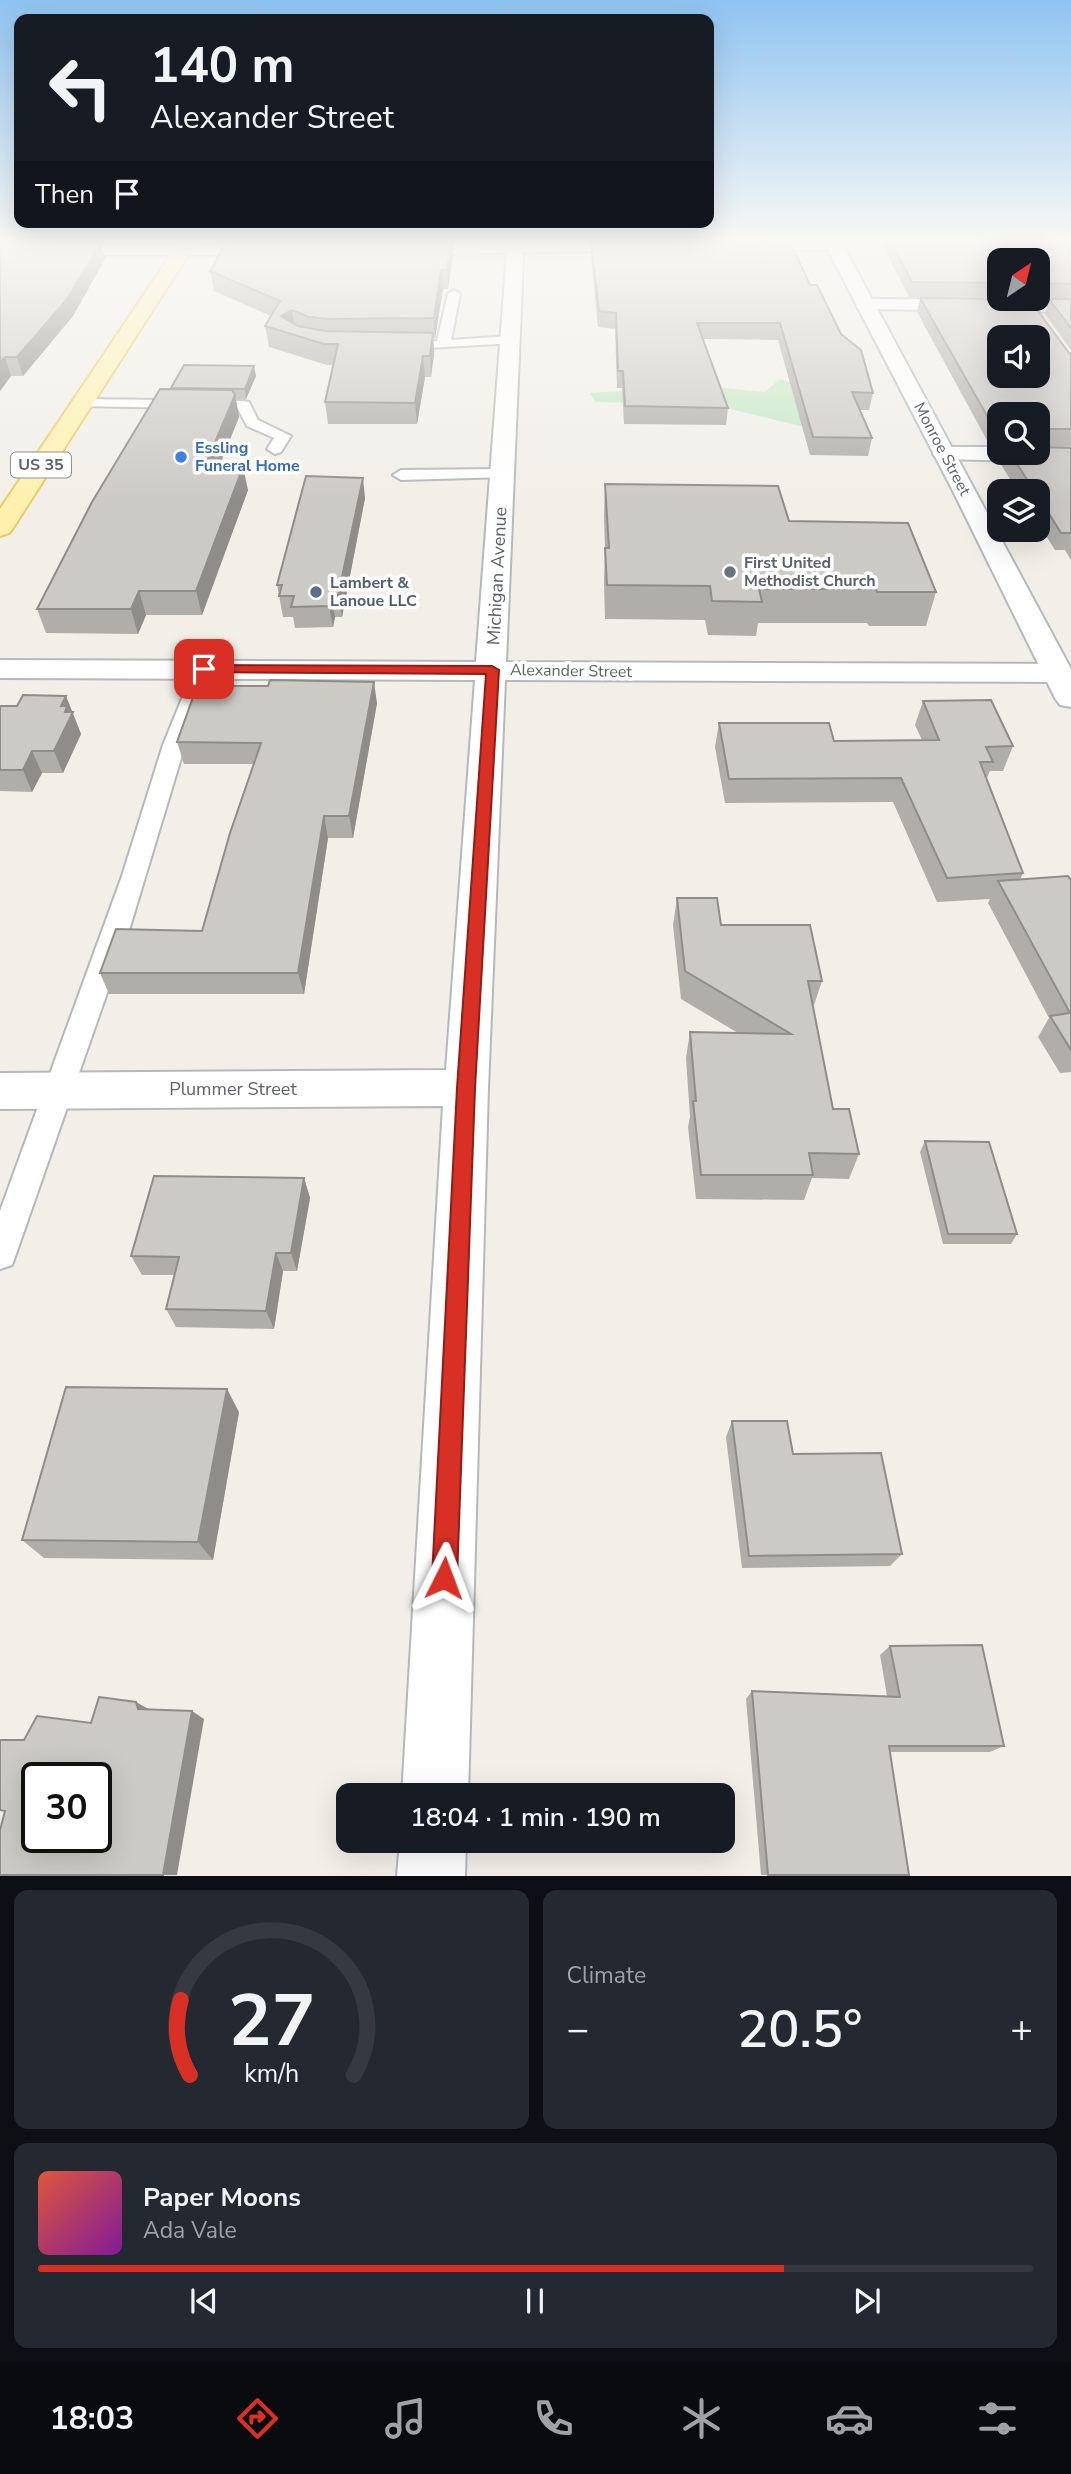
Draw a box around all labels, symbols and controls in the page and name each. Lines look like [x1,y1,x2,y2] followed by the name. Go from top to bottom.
[150,32,294,99] text: 140 m
[35,42,126,133] icon: left
[150,96,394,139] text: Alexander Street
[108,175,146,213] icon: arrive
[35,177,94,212] text: Then
[987,248,1050,312] north arrow
[987,248,1050,542] map controls
[987,325,1050,388] button: sound
[908,399,976,500] street label: Monroe Street
[987,402,1050,465] button: search
[195,437,300,477] place label: Essling Funeral Home
[173,449,189,465] marker: Essling Funeral Home
[11,452,71,478] road number: US 35
[987,479,1050,542] button: layers
[481,506,513,646] street label: Michigan Avenue
[744,552,876,592] place label: First United Methodist Church
[722,564,738,580] marker: First United Methodist Church
[330,572,417,612] place label: Lambert & Lanoue LLC
[308,584,324,600] marker: Lambert & Lanoue LLC
[174,639,234,699] pin
[185,650,223,688] icon: arrive
[510,659,633,683] street label: Alexander Street
[169,1077,297,1101] street label: Plummer Street
[407,1541,481,1615] position arrow
[21,1762,112,1853] speed limit sign: 30
[410,1800,661,1835] text: 18:04 · 1 min · 190 m
[567,1960,646,1991] text: Climate
[228,1972,315,2072] text: 27
[737,1994,862,2065] text: 20.5°
[567,2004,589,2055] text: −
[1010,2004,1033,2055] text: +
[244,2057,299,2091] text: km/h
[143,2180,301,2215] text: Paper Moons
[143,2215,237,2246] text: Ada Vale
[185,2282,223,2320] icon: previous
[516,2282,554,2320] icon: pause
[848,2282,886,2320] icon: next
[233,2394,282,2443] icon: directions
[381,2394,430,2443] icon: music
[529,2394,578,2443] icon: phone
[677,2394,726,2443] icon: climate
[825,2394,874,2443] icon: car
[973,2394,1022,2443] icon: filters
[49,2397,134,2440] text: 18:03

